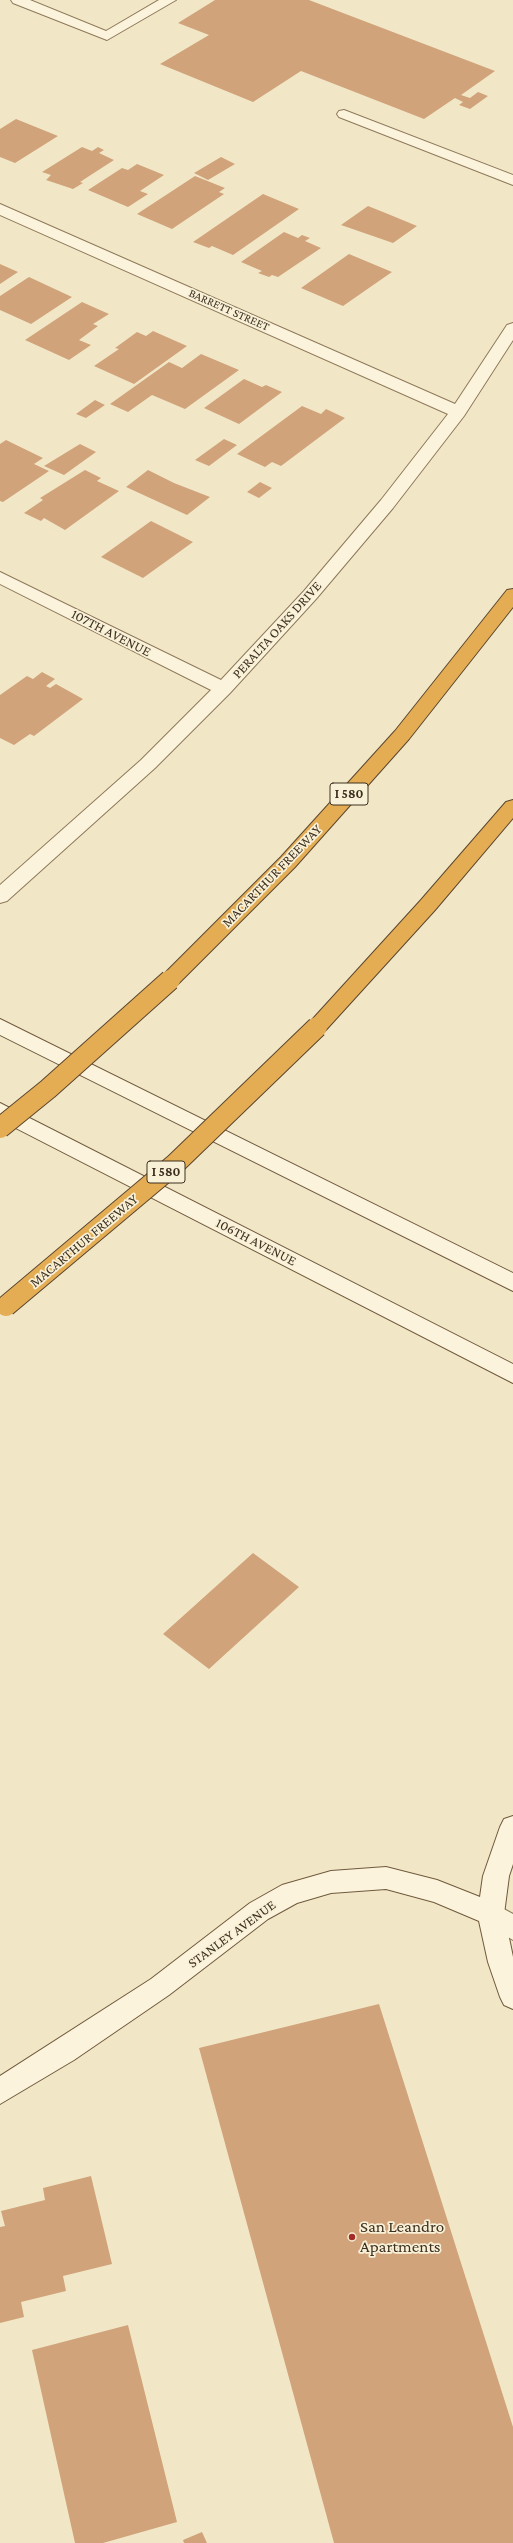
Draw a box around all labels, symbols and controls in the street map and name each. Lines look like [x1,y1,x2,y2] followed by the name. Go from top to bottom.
[186,286,272,334] street label: BARRETT STREET
[229,578,325,682] street label: PERALTA OAKS DRIVE
[68,606,154,660] street label: 107TH AVENUE
[330,783,368,805] road number: I 580
[219,821,325,931] street label: MACARTHUR FREEWAY
[147,1161,185,1183] road number: I 580
[26,1191,142,1291] street label: MACARTHUR FREEWAY
[213,1215,299,1269] street label: 106TH AVENUE
[185,1897,279,1971] street label: STANLEY AVENUE
[360,2217,444,2257] place label: San Leandro Apartments
[347,2232,357,2242] marker: San Leandro Apartments

